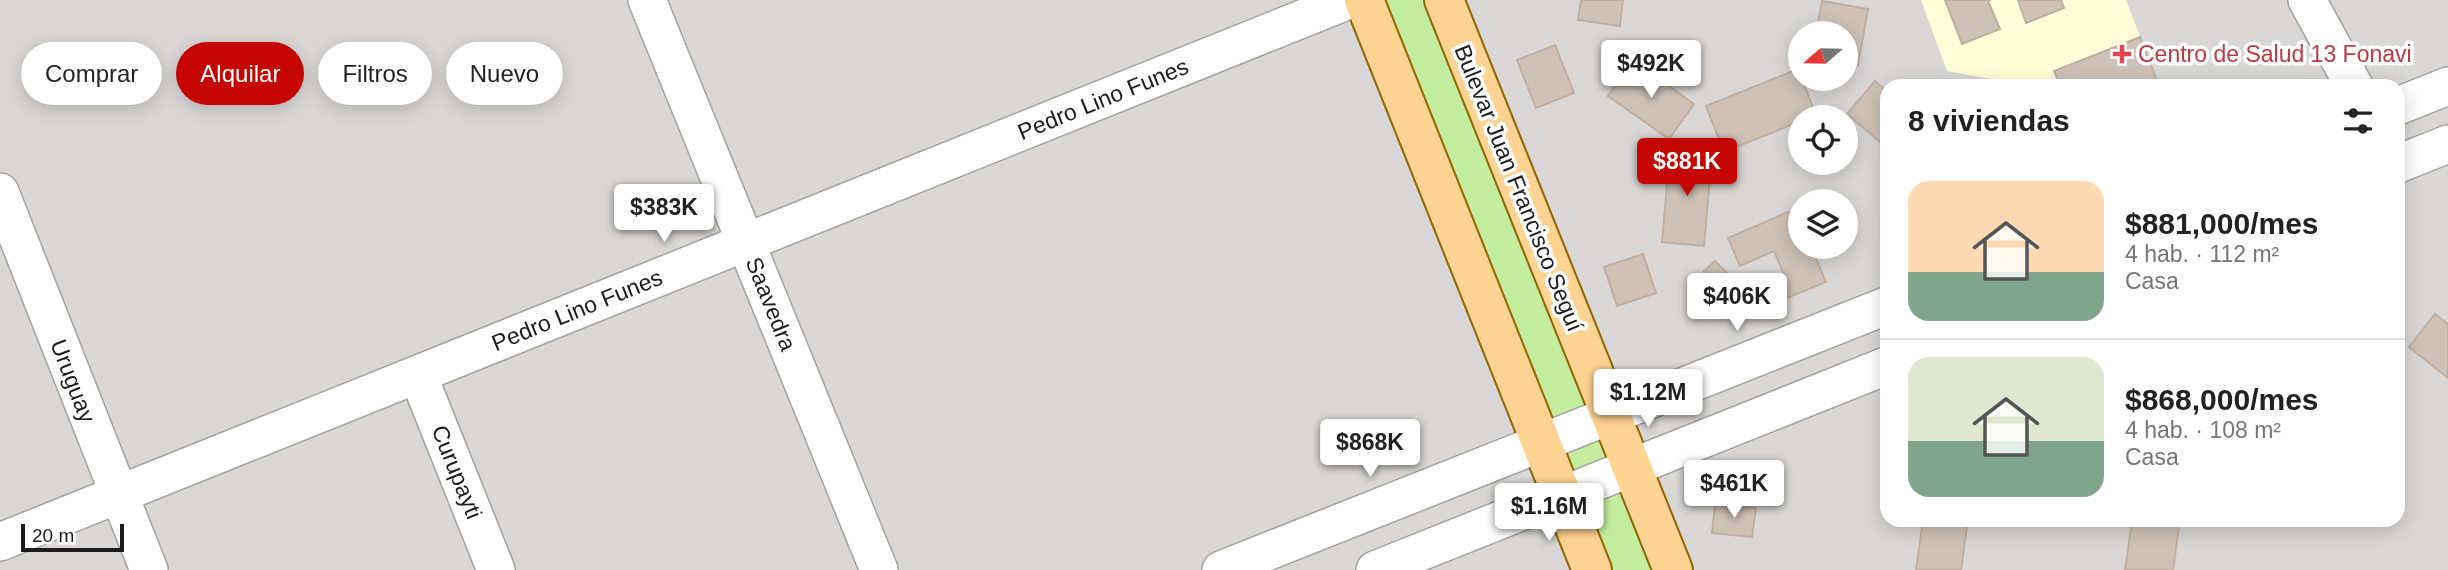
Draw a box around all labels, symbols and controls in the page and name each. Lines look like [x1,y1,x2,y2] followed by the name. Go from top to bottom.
[1788,21,1858,91] north arrow
[1788,21,1858,259] map controls
[1449,41,1589,336] street label: Bulevar Juan Francisco Seguí
[1602,41,1700,100] pin: $492K
[2138,41,2412,67] place label: Centro de Salud 13 Fonavi
[21,42,162,105] chip: Comprar
[176,42,304,105] chip: Alquilar
[318,42,432,105] chip: Filtros
[446,42,563,105] chip: Nuevo
[2112,44,2132,64] marker: Centro de Salud 13 Fonavi
[1617,50,1685,76] text: $492K
[1014,53,1192,145] street label: Pedro Lino Funes
[2339,102,2377,140] icon: filters
[1908,104,2070,137] text: 8 viviendas
[1788,105,1858,175] button: locate
[1638,138,1736,198] pin: $881K
[1653,148,1721,174] text: $881K
[615,184,713,244] pin: $383K
[1788,189,1858,259] button: layers
[630,194,698,220] text: $383K
[2125,207,2319,240] text: $881,000/mes
[1964,209,2048,293] icon: home
[2125,241,2279,267] text: 4 hab. · 112 m²
[741,253,802,355] street label: Saavedra
[488,264,666,356] street label: Pedro Lino Funes
[2125,268,2179,294] text: Casa
[1688,274,1786,333] pin: $406K
[1703,283,1771,309] text: $406K
[45,336,101,427] street label: Uruguay
[1591,370,1705,429] pin: $1.12M
[1610,379,1686,405] text: $1.12M
[2125,383,2319,416] text: $868,000/mes
[1964,385,2048,469] icon: home
[2125,417,2281,443] text: 4 hab. · 108 m²
[1321,420,1419,479] pin: $868K
[427,421,487,523] street label: Curupayti
[1336,429,1404,455] text: $868K
[2125,444,2179,470] text: Casa
[1685,461,1783,520] pin: $461K
[1700,470,1768,496] text: $461K
[1492,484,1606,543] pin: $1.16M
[1511,493,1587,519] text: $1.16M
[21,521,124,553] scale bar
[32,525,74,546] text: 20 m

